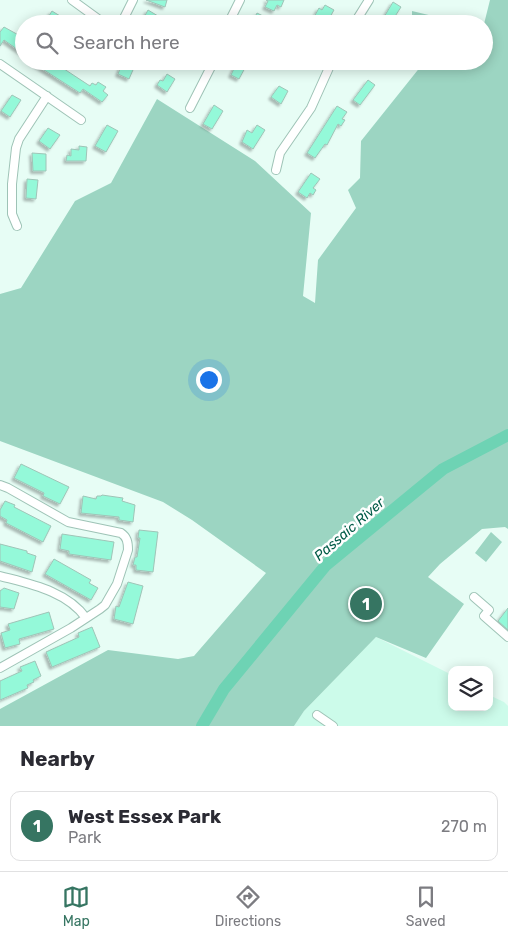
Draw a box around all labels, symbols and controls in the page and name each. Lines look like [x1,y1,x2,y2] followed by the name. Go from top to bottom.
[15,15,493,70] search box
[33,29,61,57] icon: search
[73,31,180,54] text: Search here
[196,367,222,393] your location
[311,494,388,565] water label: Passaic River
[350,585,382,623] pin: 1
[448,666,493,711] map controls
[448,666,493,711] button: layers
[20,746,95,771] text: Nearby
[68,805,221,828] text: West Essex Park
[33,817,41,836] text: 1
[441,817,487,836] text: 270 m
[68,828,101,847] text: Park
[62,883,90,930] tab: Map
[215,883,281,930] tab: Directions
[406,883,446,930] tab: Saved

